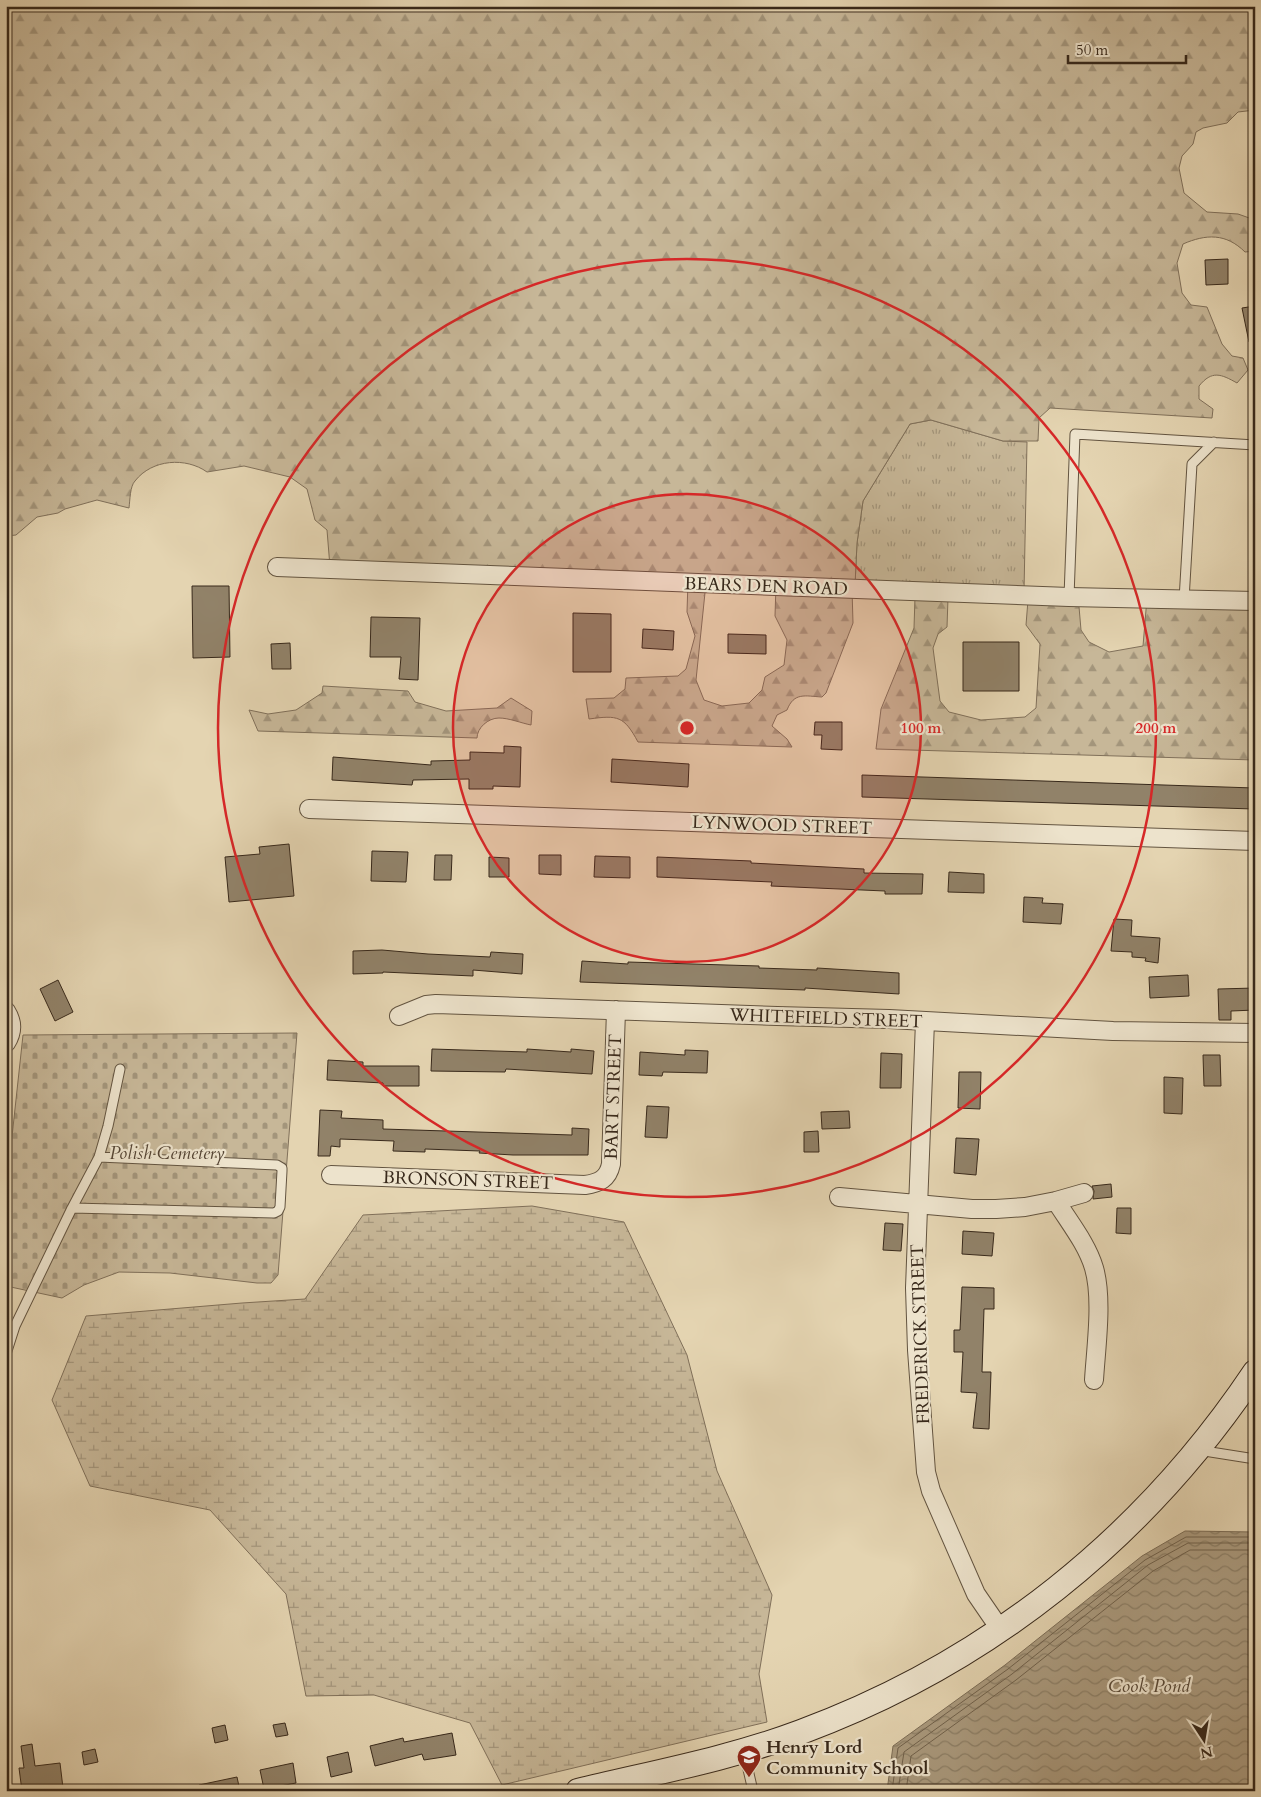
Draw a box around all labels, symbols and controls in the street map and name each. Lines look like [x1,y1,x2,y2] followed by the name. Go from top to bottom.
[1068,32,1186,64] scale bar
[1076,40,1108,60] text: 50 m
[684,571,848,602] street label: BEARS DEN ROAD
[901,718,942,738] text: 100 m
[1136,718,1177,738] text: 200 m
[678,719,696,737] centre of rings
[691,810,872,841] street label: LYNWOOD STREET
[728,1003,923,1034] street label: WHITEFIELD STREET
[599,1034,628,1160] street label: BART STREET
[110,1141,225,1166] park label: Polish Cemetery
[382,1165,554,1196] street label: BRONSON STREET
[905,1243,936,1425] street label: FREDERICK STREET
[1108,1673,1191,1699] water label: Cook Pond
[1178,1714,1228,1764] north arrow
[766,1735,929,1781] place label: Henry Lord Community School
[1199,1742,1215,1763] text: N
[736,1744,762,1778] school or university icon: Henry Lord Community School

